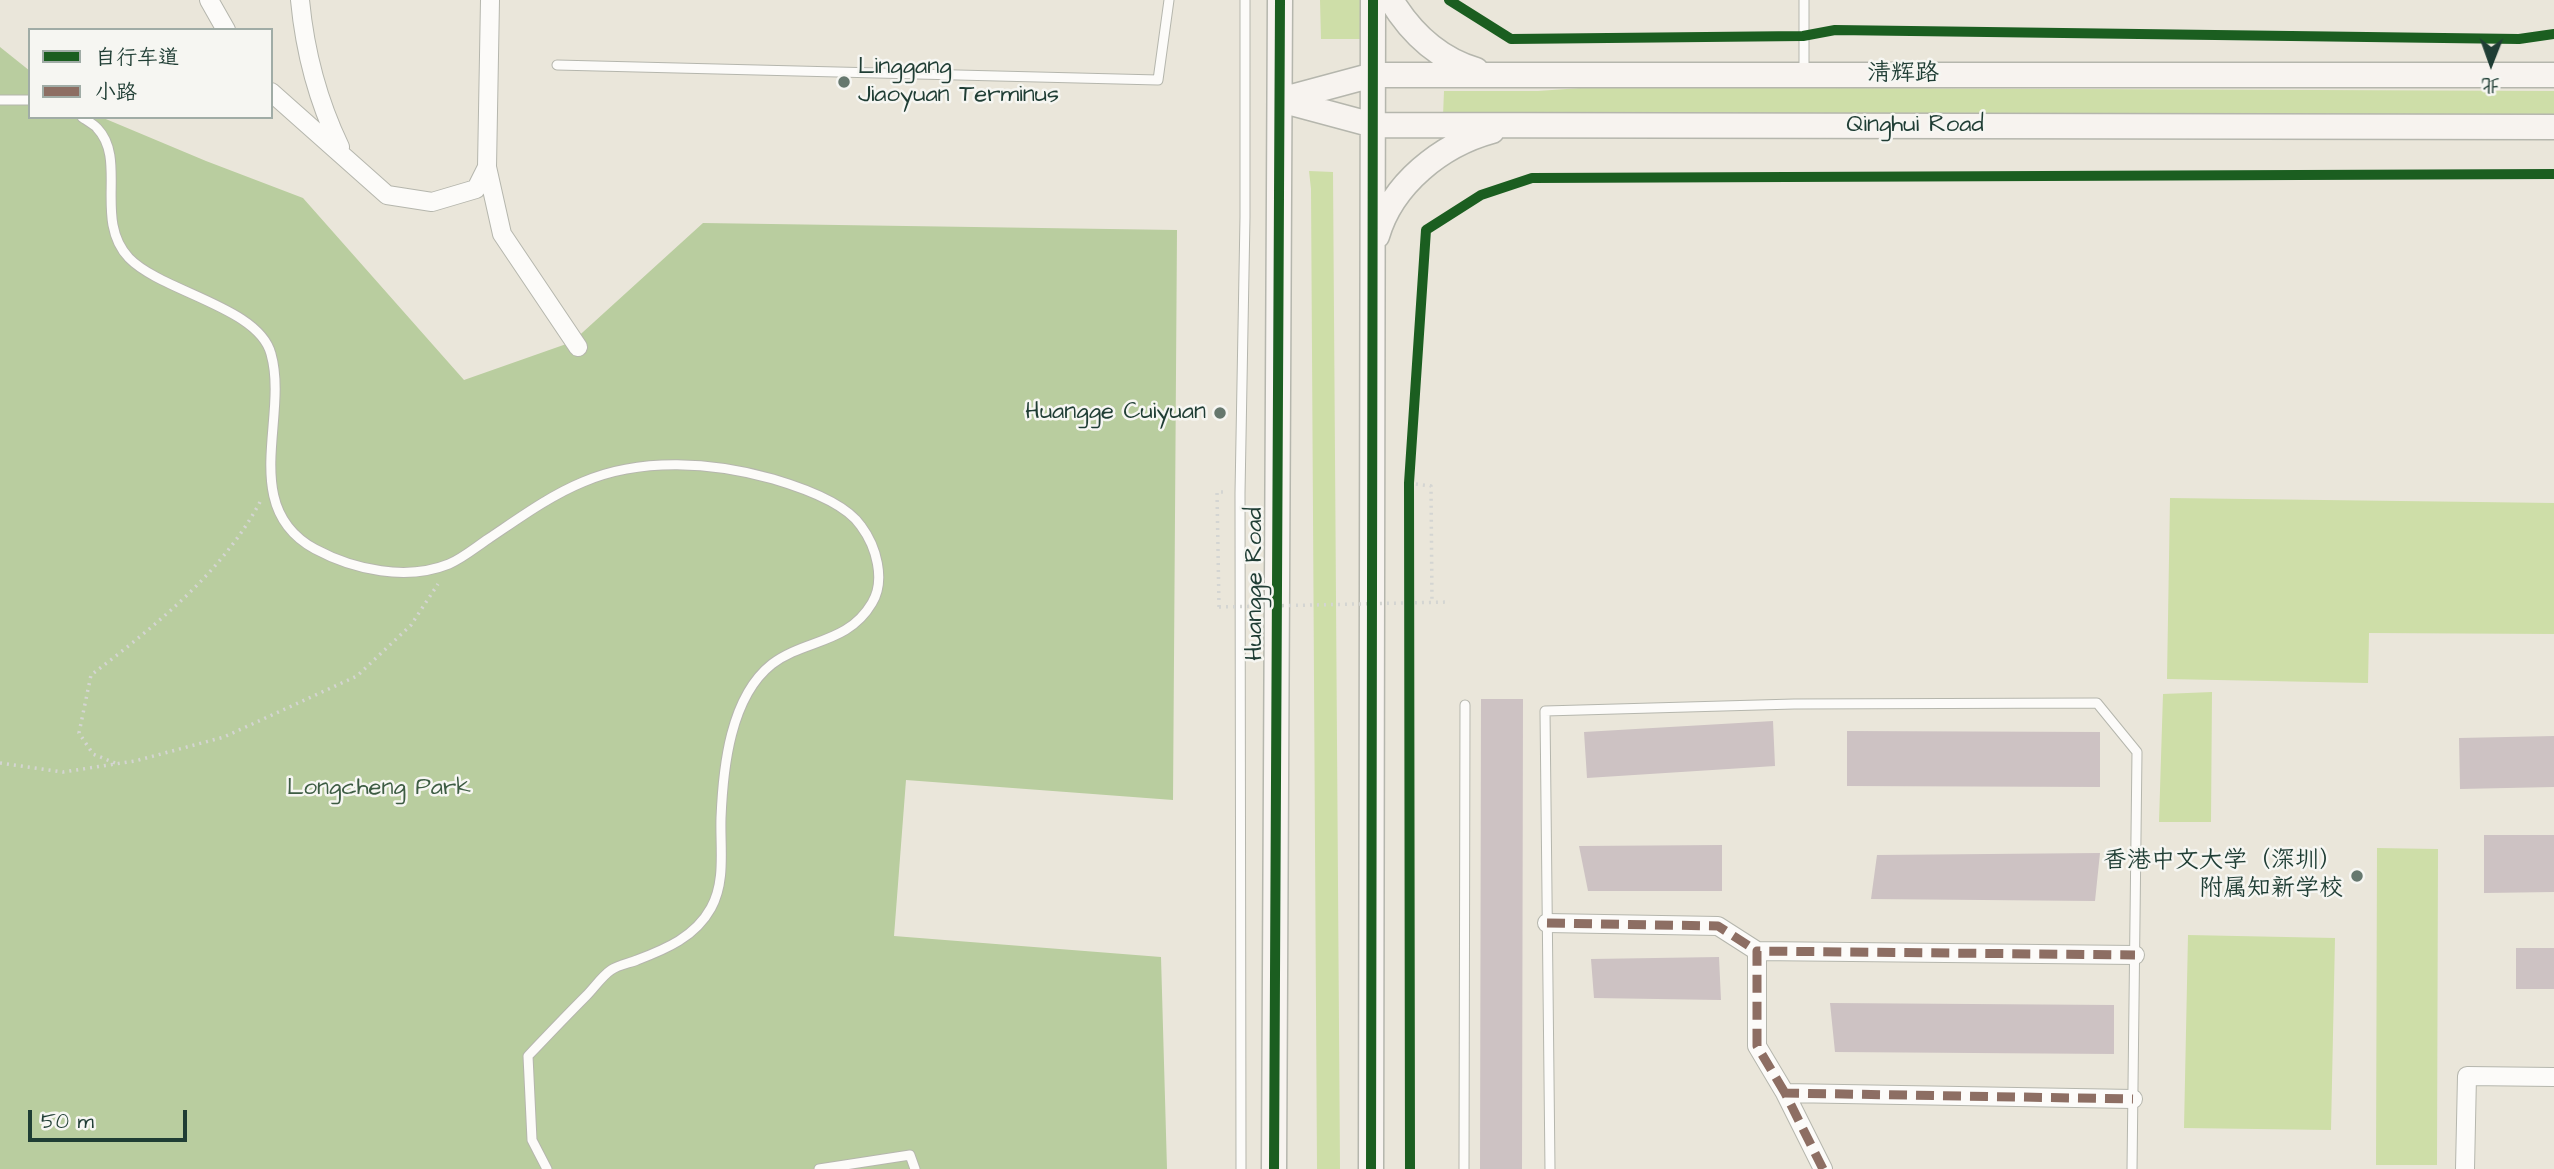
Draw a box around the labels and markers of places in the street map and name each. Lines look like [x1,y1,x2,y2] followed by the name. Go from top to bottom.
[858,54,1059,110] place label: Linggang Jiaoyuan Terminus
[836,74,852,90] marker: Linggang Jiaoyuan Terminus
[1025,399,1206,427] place label: Huangge Cuiyuan
[1212,405,1228,421] marker: Huangge Cuiyuan
[2103,848,2343,904] place label: 香港中文大学（深圳） 附属知新学校
[2349,868,2365,884] marker: 香港中文大学（深圳） 附属知新学校

